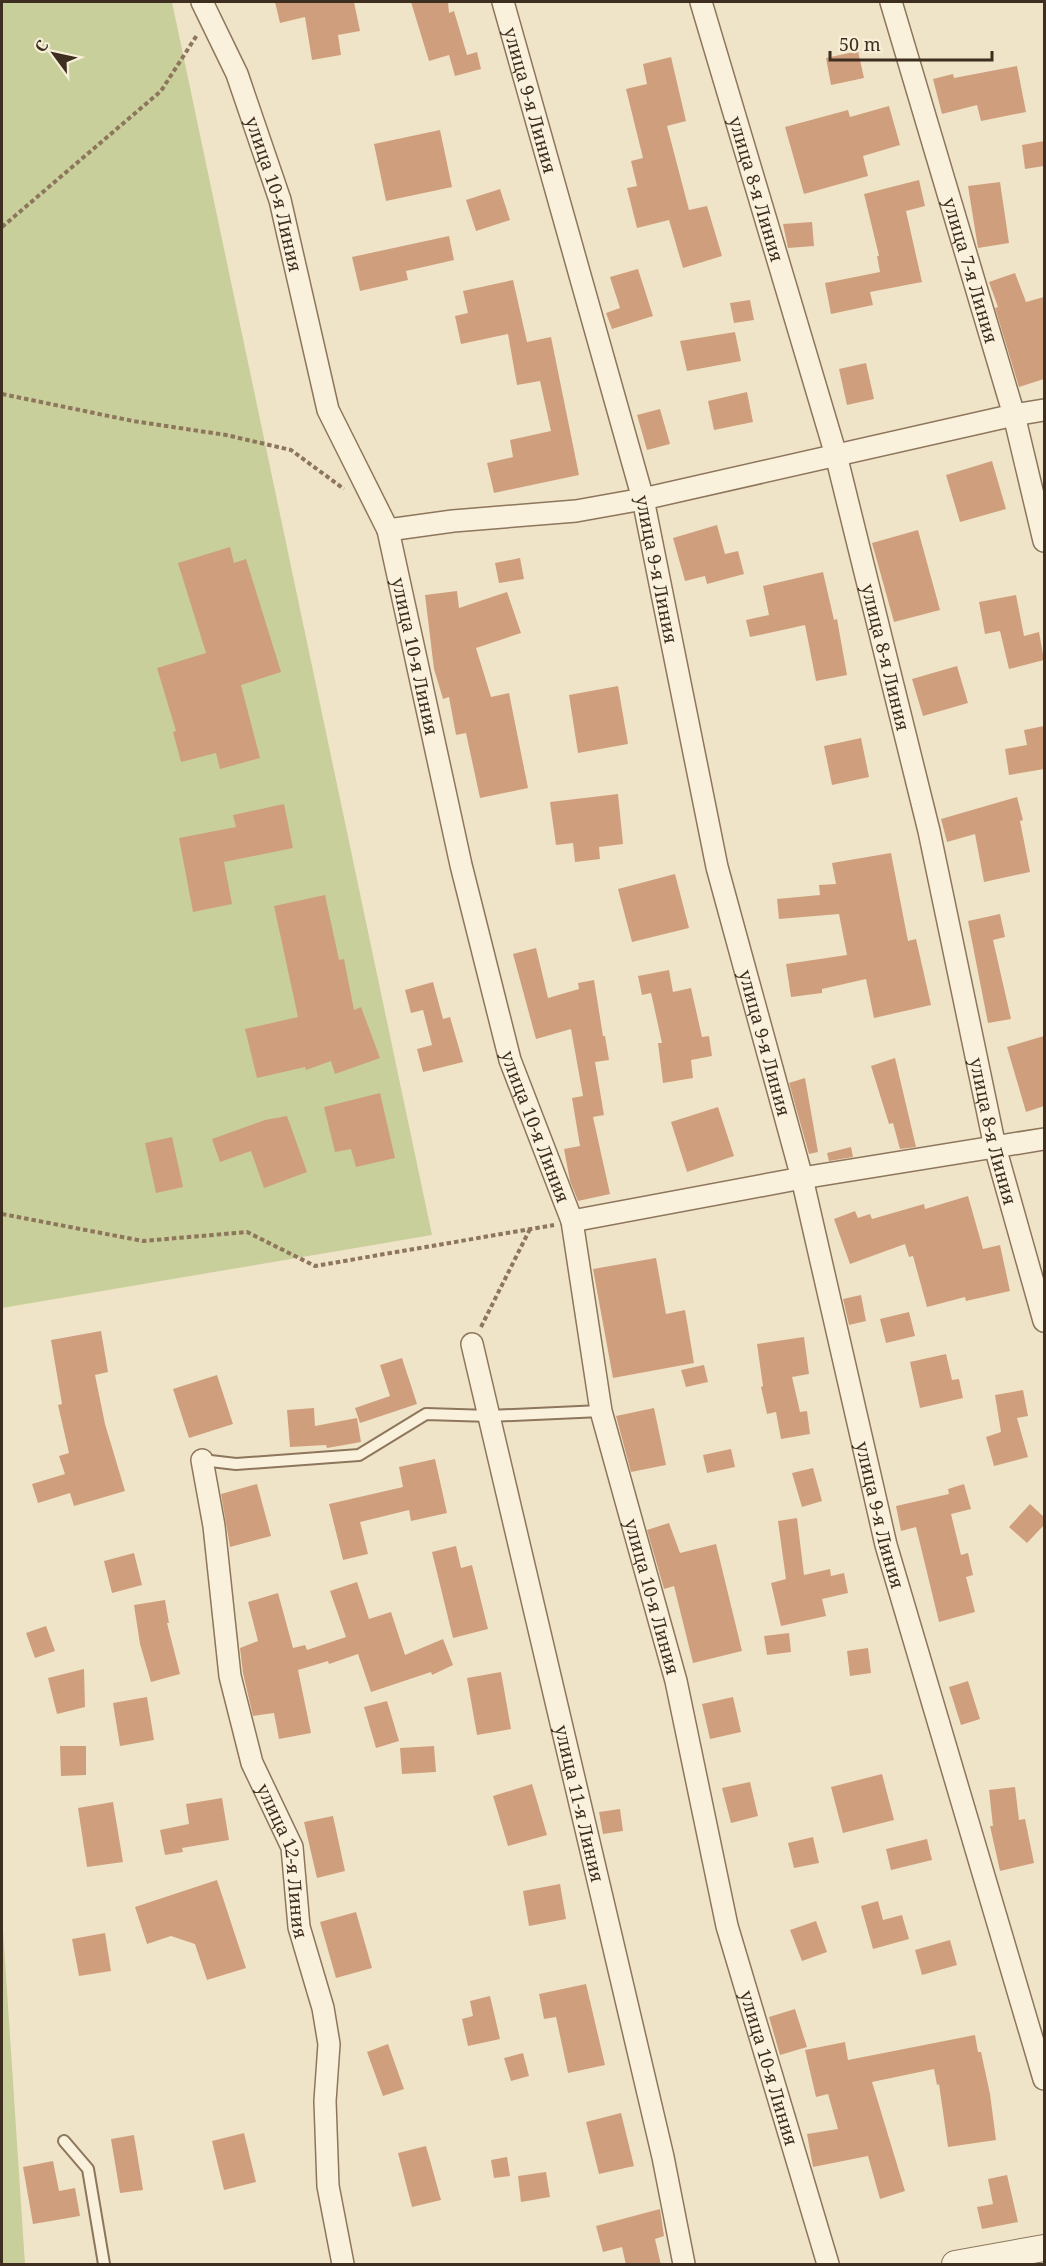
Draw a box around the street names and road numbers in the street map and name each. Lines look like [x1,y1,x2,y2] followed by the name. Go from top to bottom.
[499,24,563,176] street label: улица 9-я Линия
[240,113,308,274] street label: улица 10-я Линия
[724,113,790,265] street label: улица 8-я Линия
[938,195,1004,346] street label: улица 7-я Линия
[631,493,684,646] street label: улица 9-я Линия
[387,575,444,737] street label: улица 10-я Линия
[856,581,916,733] street label: улица 8-я Линия
[734,967,797,1119] street label: улица 9-я Линия
[496,1048,576,1206] street label: улица 10-я Линия
[965,1055,1023,1208] street label: улица 8-я Линия
[851,1439,910,1591] street label: улица 9-я Линия
[619,1516,686,1677] street label: улица 10-я Линия
[550,1722,610,1885] street label: улица 11-я Линия
[251,1779,314,1941] street label: улица 12-я Линия
[735,1987,804,2148] street label: улица 10-я Линия

